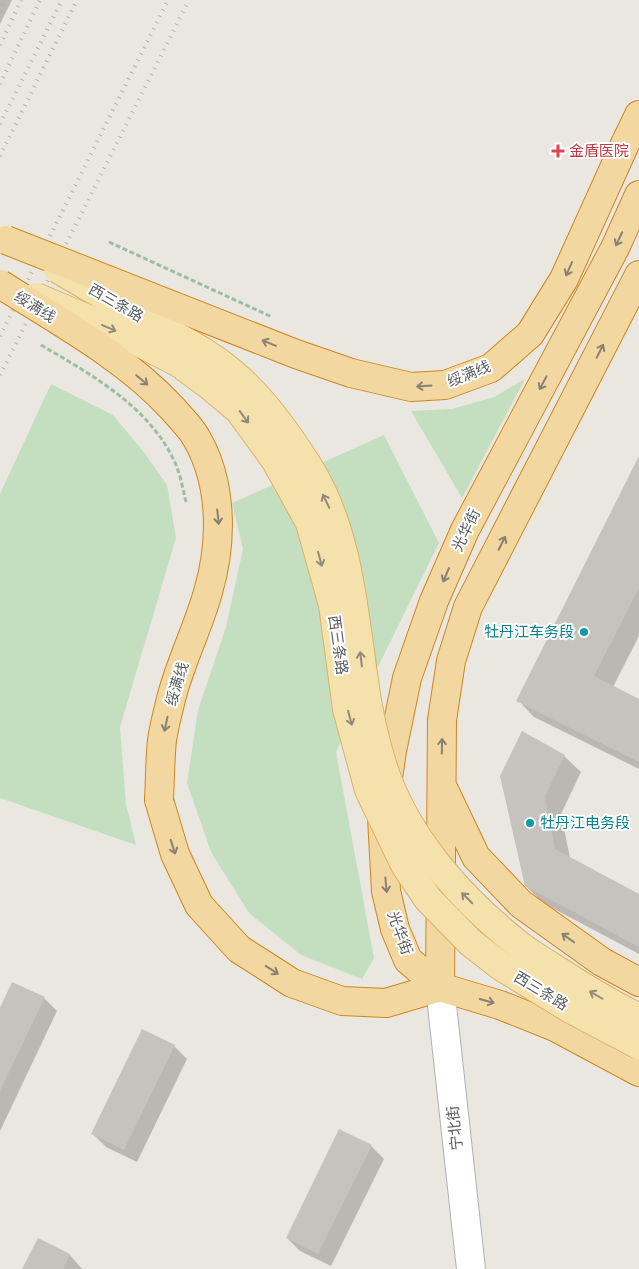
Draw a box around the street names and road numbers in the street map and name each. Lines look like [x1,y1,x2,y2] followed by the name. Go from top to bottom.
[86,280,146,326] street label: 西三条路
[11,287,59,327] street label: 绥满线
[445,357,493,391] street label: 绥满线
[448,506,484,554] street label: 光华街
[325,614,351,676] street label: 西三条路
[162,660,192,708] street label: 绥满线
[384,909,416,957] street label: 光华街
[511,968,571,1014] street label: 西三条路
[444,1105,466,1151] street label: 宁北街

